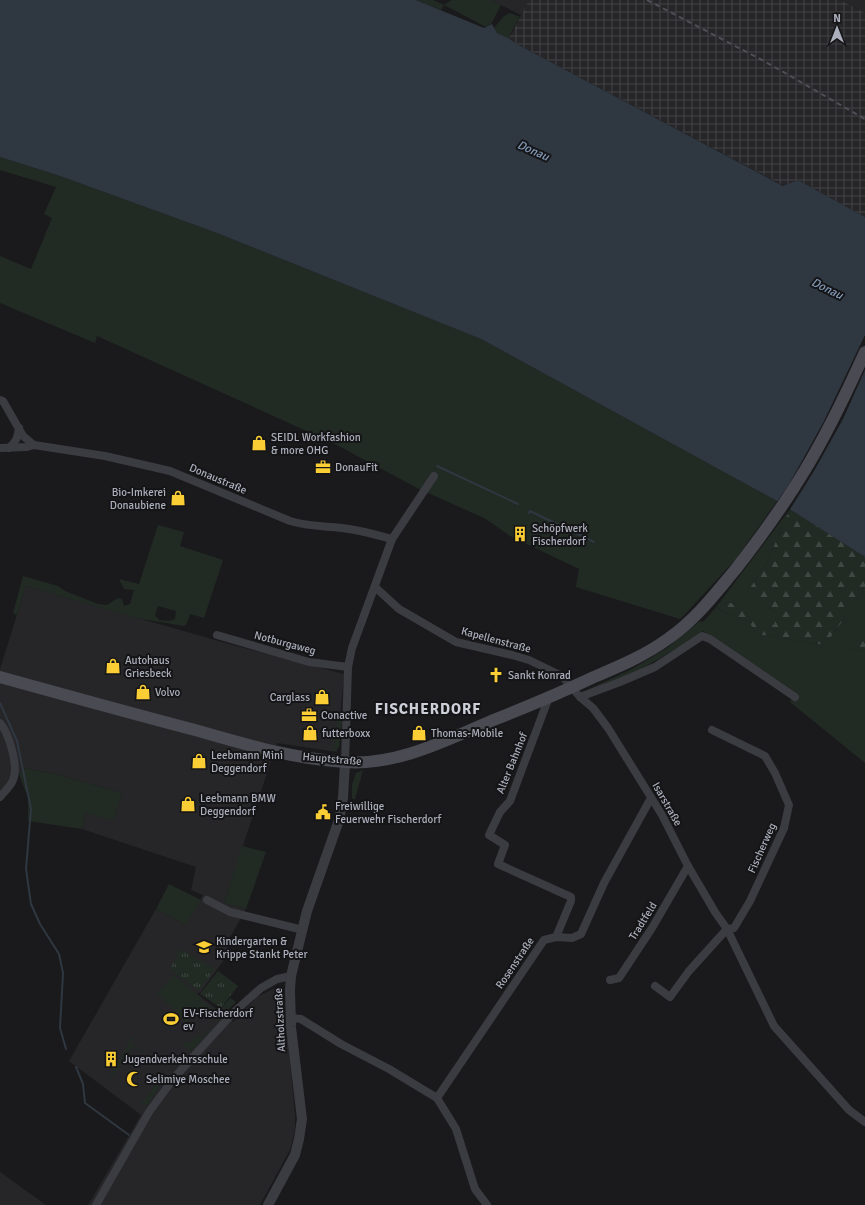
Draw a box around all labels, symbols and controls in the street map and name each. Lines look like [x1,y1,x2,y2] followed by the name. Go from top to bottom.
[817,8,857,48] north arrow
[833,12,841,25] text: N
[515,137,553,165] water label: Donau
[809,275,846,304] water label: Donau
[271,431,361,457] place label: SEIDL Workfashion & more OHG
[250,434,268,452] shop icon: SEIDL Workfashion & more OHG
[314,458,332,476] office icon: DonauFit
[187,461,249,497] street label: Donaustraße
[335,461,378,474] place label: DonauFit
[110,486,166,512] place label: Bio-Imkerei Donaubiene
[169,489,187,507] shop icon: Bio-Imkerei Donaubiene
[532,522,588,548] place label: Schöpfwerk Fischerdorf
[511,525,529,543] building icon: Schöpfwerk Fischerdorf
[460,624,532,656] street label: Kapellenstraße
[253,629,317,657] street label: Notburgaweg
[125,654,172,680] place label: Autohaus Griesbeck
[104,657,122,675] shop icon: Autohaus Griesbeck
[487,666,505,684] church icon: Sankt Konrad
[508,669,571,682] place label: Sankt Konrad
[134,683,152,701] shop icon: Volvo
[155,686,180,699] place label: Volvo
[313,688,331,706] shop icon: Carglass
[270,691,310,704] place label: Carglass
[375,700,481,718] district label: FISCHERDORF
[300,706,318,724] office icon: Conactive
[321,709,367,722] place label: Conactive
[301,724,319,742] shop icon: futterboxx
[410,724,428,742] shop icon: Thomas-Mobile
[322,727,370,740] place label: futterboxx
[431,727,503,740] place label: Thomas-Mobile
[494,729,531,796] street label: Alter Bahnhof
[211,749,283,775] place label: Leebmann Mini Deggendorf
[302,750,362,768] street label: Hauptstraße
[190,752,208,770] shop icon: Leebmann Mini Deggendorf
[649,780,685,828] street label: Isarstraße
[200,792,276,818] place label: Leebmann BMW Deggendorf
[179,795,197,813] shop icon: Leebmann BMW Deggendorf
[335,800,443,826] place label: Freiwillige Feuerwehr Fischerdorf
[314,803,332,821] public building icon: Freiwillige Feuerwehr Fischerdorf
[745,821,779,875] street label: Fischerweg
[626,899,660,942] street label: Tradtfeld
[216,935,307,961] place label: Kindergarten & Krippe Stankt Peter
[493,935,537,991] street label: Rosenstraße
[195,938,213,956] school or university icon: Kindergarten & Krippe Stankt Peter
[272,988,288,1052] street label: Altholzstraße
[183,1007,254,1033] place label: EV-Fischerdorf ev
[162,1010,180,1028] sports icon: EV-Fischerdorf ev
[102,1050,120,1068] building icon: Jugendverkehrsschule
[123,1053,228,1066] place label: Jugendverkehrsschule
[125,1070,143,1088] mosque icon: Selimiye Moschee
[146,1073,230,1086] place label: Selimiye Moschee

